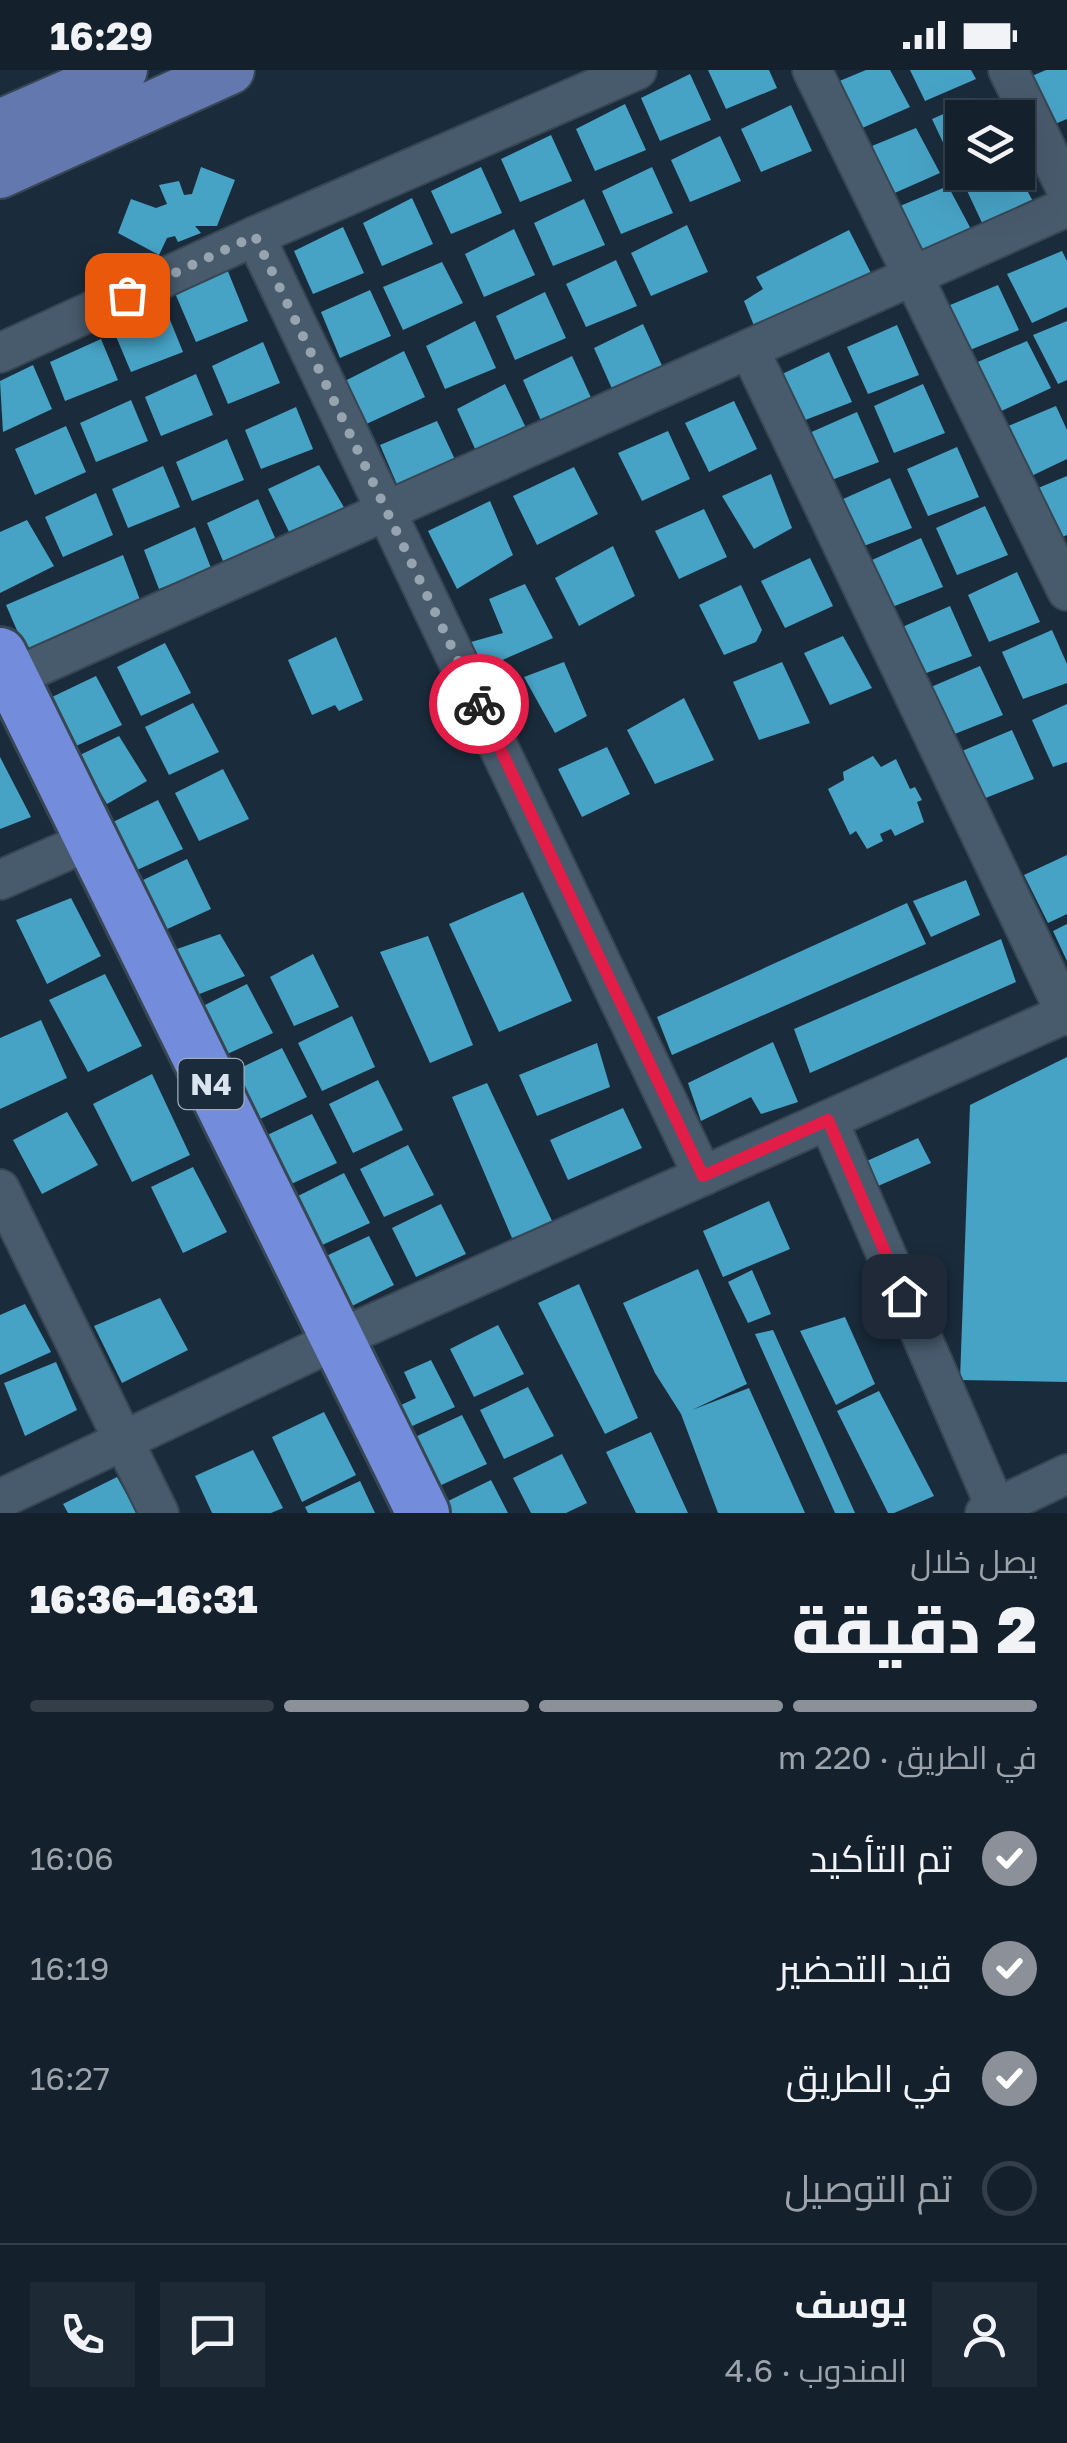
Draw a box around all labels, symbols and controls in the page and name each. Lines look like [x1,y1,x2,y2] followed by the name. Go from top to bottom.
[50,13,153,58] text: 16:29
[945,100,1035,190] map controls
[945,100,1035,190] button: layers
[85,253,170,338] pin
[100,268,155,323] icon: bag
[429,654,529,754] courier
[452,677,507,732] icon: bike
[178,1059,244,1109] road number: N4
[862,1254,947,1339] pin
[877,1269,932,1324] icon: home
[910,1542,1037,1580] text: يصل خلال
[30,1576,258,1621] text: 16:31–16:36
[792,1589,1037,1667] text: 2 دقيقة
[778,1738,1037,1776] text: في الطريق · 220 m
[982,1831,1037,1886] icon: check
[809,1835,952,1880] text: تم التأكيد
[30,1839,114,1877] text: 16:06
[982,1941,1037,1996] icon: check
[778,1945,952,1990] text: قيد التحضير
[30,1949,109,1987] text: 16:19
[982,2051,1037,2106] icon: check
[786,2055,952,2100] text: في الطريق
[30,2059,110,2097] text: 16:27
[785,2165,952,2210] text: تم التوصيل
[794,2281,907,2326] text: يوسف
[30,2282,135,2387] button: phone
[160,2282,265,2387] button: chat
[932,2282,1037,2387] button: person
[725,2351,907,2389] text: المندوب · 4.6

